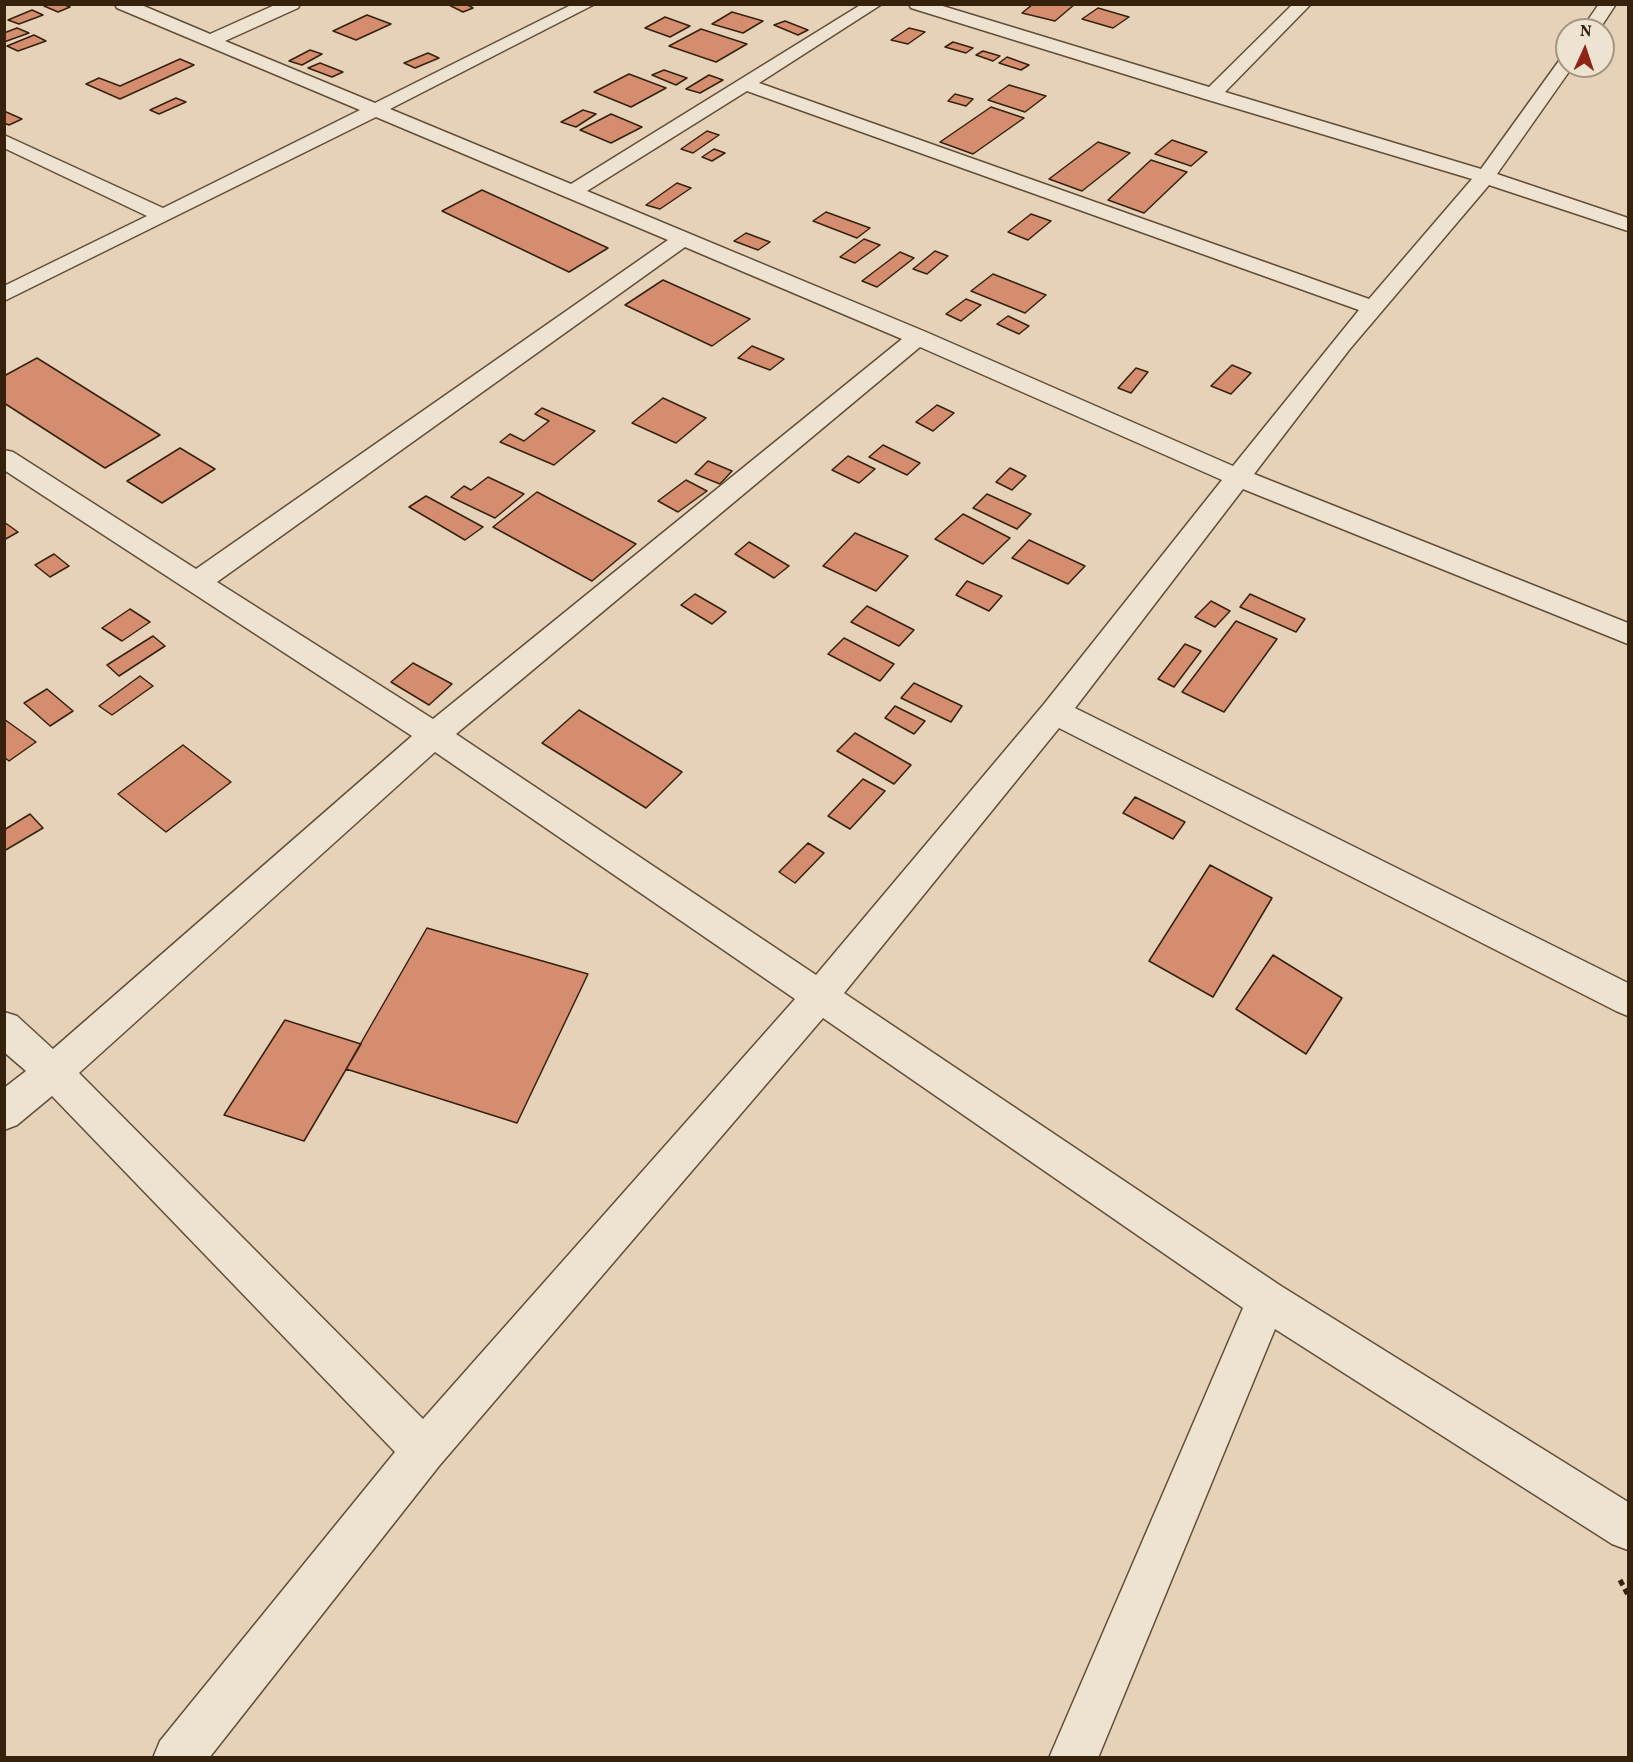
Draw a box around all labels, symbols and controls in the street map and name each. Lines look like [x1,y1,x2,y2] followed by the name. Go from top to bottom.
[1555,18,1615,78] north arrow
[1579,21,1592,43] text: N

